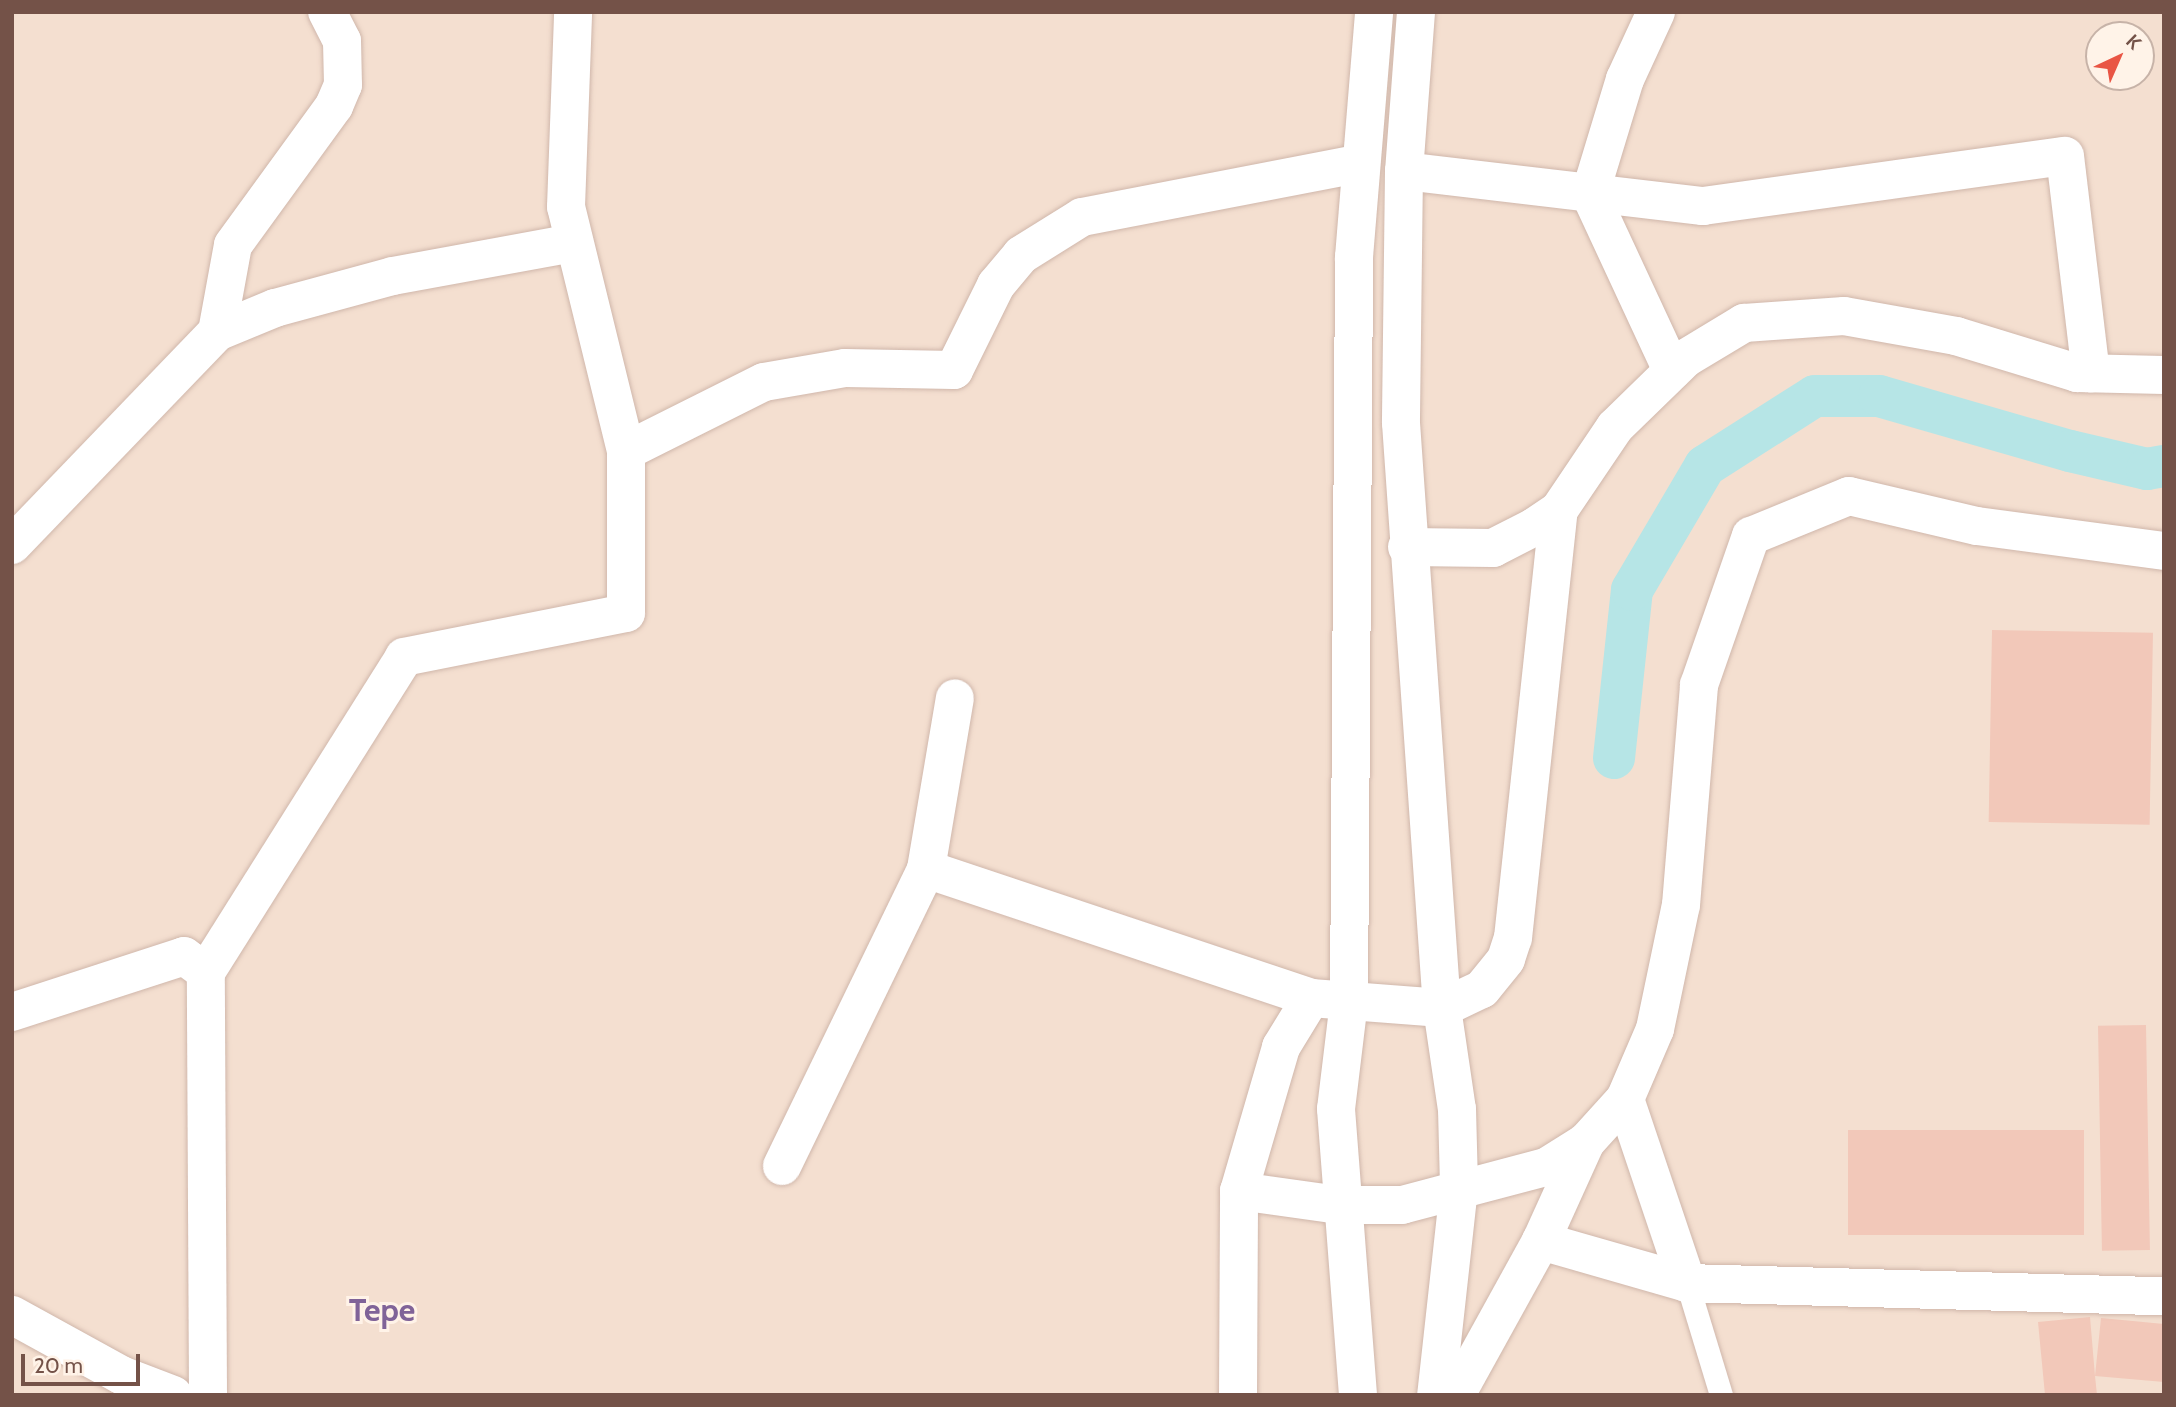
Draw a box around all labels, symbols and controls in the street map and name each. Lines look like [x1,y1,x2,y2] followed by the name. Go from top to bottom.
[2085,21,2155,91] north arrow
[2121,30,2146,54] text: K
[349,1291,415,1329] district label: Tepe
[24,1340,144,1384] scale bar
[34,1353,83,1378] text: 20 m

